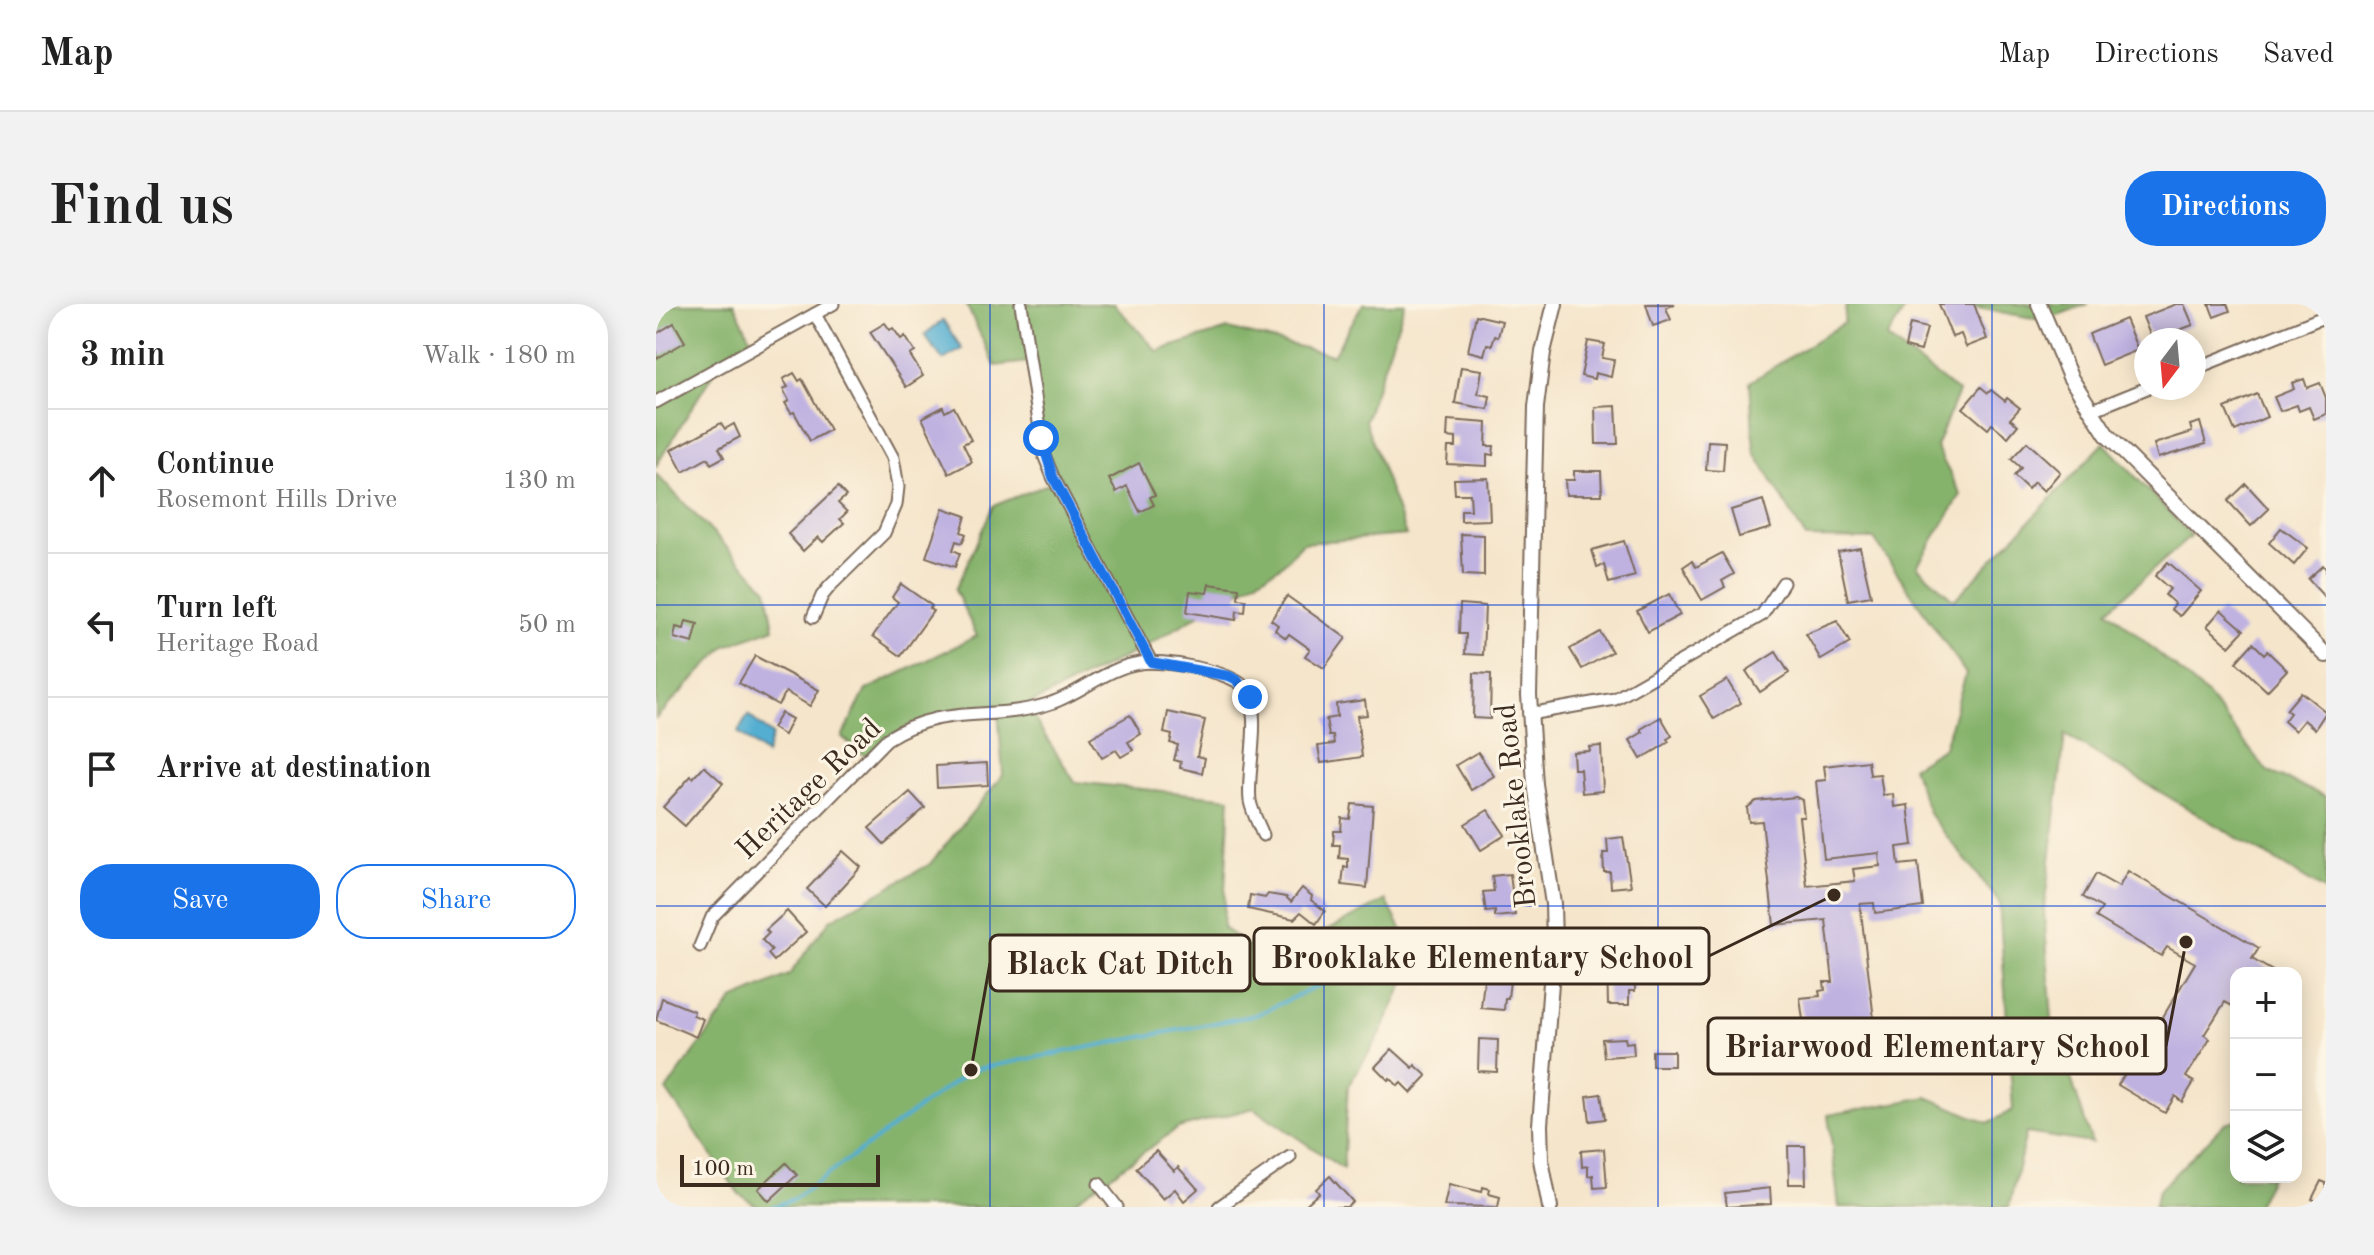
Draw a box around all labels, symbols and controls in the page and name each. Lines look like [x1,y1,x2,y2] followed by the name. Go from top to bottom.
[40,36,114,74] text: Map
[1998,41,2050,69] text: Map
[2094,41,2219,69] text: Directions
[2263,41,2334,69] text: Saved
[2125,171,2326,246] button: Directions
[48,180,234,236] text: Find us
[2134,328,2206,400] north arrow
[80,339,165,373] text: 3 min
[422,343,576,369] text: Walk · 180 m
[1023,420,1059,456] route start
[156,450,275,480] text: Continue
[80,459,124,503] icon: ahead
[503,468,576,494] text: 130 m
[156,487,397,513] text: Rosemont Hills Drive
[156,594,277,624] text: Turn left
[80,603,124,647] icon: left
[518,612,576,638] text: 50 m
[156,631,319,657] text: Heritage Road
[1232,679,1268,715] route end
[1491,702,1543,910] street label: Brooklake Road
[731,713,888,866] street label: Heritage Road
[80,747,124,791] icon: arrive
[156,754,431,784] text: Arrive at destination
[80,864,320,939] button: Save
[336,864,576,939] button: Share
[1254,928,1709,984] callout: Brooklake Elementary School
[990,935,1250,991] callout: Black Cat Ditch
[1271,944,1694,976] text: Brooklake Elementary School
[1006,950,1234,982] text: Black Cat Ditch
[2230,967,2302,1183] map controls
[2230,967,2302,1039] button: +
[1708,1018,2166,1074] callout: Briarwood Elementary School
[1724,1033,2150,1065] text: Briarwood Elementary School
[2230,1039,2302,1111] button: −
[2230,1111,2302,1183] button: layers
[680,1151,880,1187] scale bar
[692,1158,754,1180] text: 100 m

